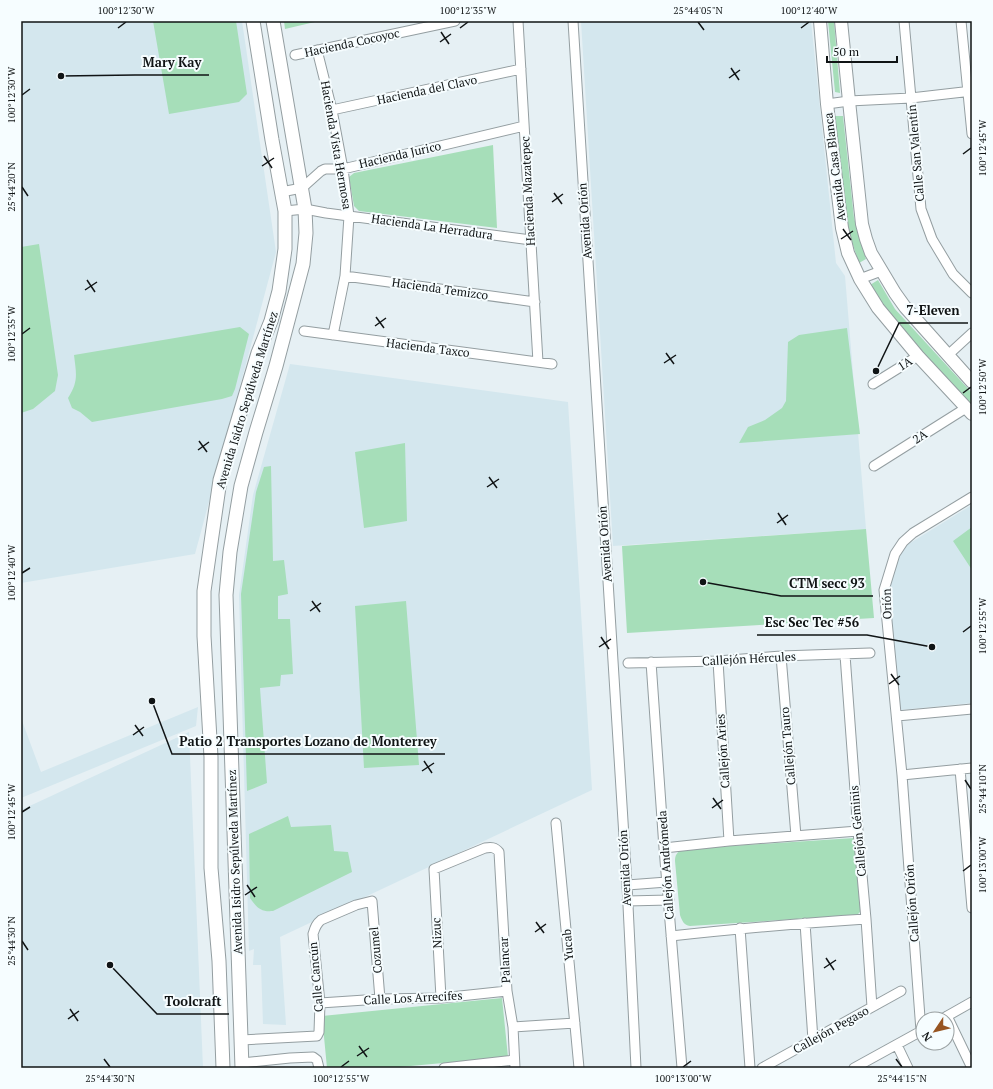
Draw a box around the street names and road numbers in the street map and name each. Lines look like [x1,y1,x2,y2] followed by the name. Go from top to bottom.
[303,25,401,60] street label: Hacienda Cocoyoc
[375,72,479,107] street label: Hacienda del Clavo
[318,79,355,210] street label: Hacienda Vista Hermosa
[904,104,927,202] street label: Calle San Valentín
[820,112,849,222] street label: Avenida Casa Blanca
[517,135,538,246] street label: Hacienda Mazatepec
[357,138,443,171] street label: Hacienda Jurico
[574,182,595,260] street label: Avenida Orión
[370,211,494,242] street label: Hacienda La Herradura
[391,274,490,303] street label: Hacienda Temizco
[212,309,281,490] street label: Avenida Isidro Sepúlveda Martínez
[385,335,471,360] street label: Hacienda Taxco
[895,353,916,374] street label: 1A
[910,426,931,447] street label: 2A
[594,505,615,583] street label: Avenida Orión
[878,588,895,620] street label: Orión
[702,649,796,668] street label: Callejón Hércules
[777,706,798,786] street label: Callejón Tauro
[712,713,733,789] street label: Callejón Aries
[224,769,245,955] street label: Avenida Isidro Sepúlveda Martínez
[846,785,869,877] street label: Callejón Géminis
[654,810,677,920] street label: Callejón Andrómeda
[615,829,634,907] street label: Avenida Orión
[901,864,922,942] street label: Callejón Orión
[428,917,445,949] street label: Nizuc
[366,926,385,974] street label: Cozumel
[559,928,576,962] street label: Yucab
[496,936,513,984] street label: Palancar
[305,941,326,1013] street label: Calle Cancún
[363,987,463,1008] street label: Calle Los Arrecifes
[790,1002,872,1057] street label: Callejón Pegaso

